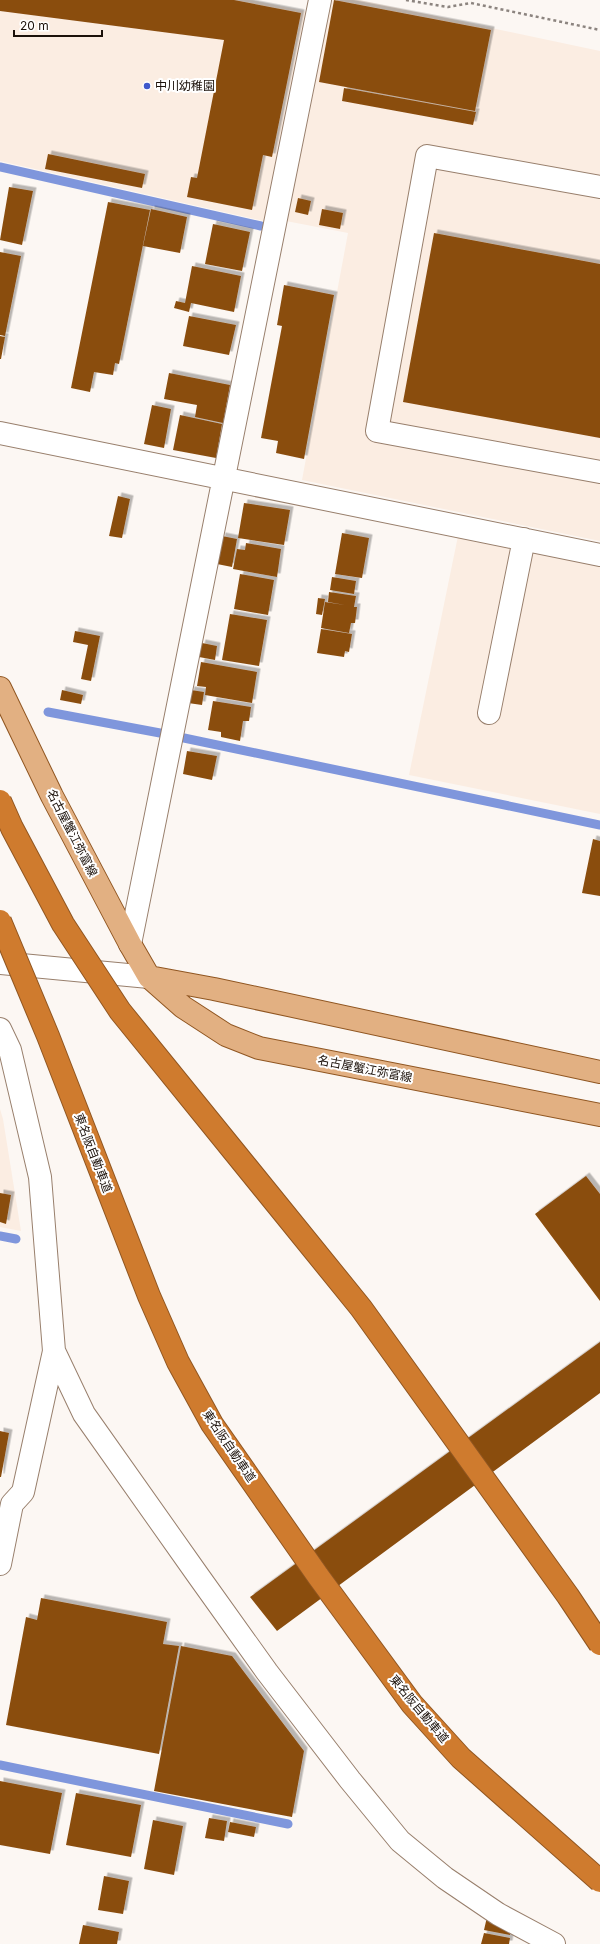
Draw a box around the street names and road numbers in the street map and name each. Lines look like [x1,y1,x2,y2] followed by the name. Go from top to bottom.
[44,787,101,879] street label: 名古屋蟹江弥富線
[317,1052,414,1085] street label: 名古屋蟹江弥富線
[71,1111,116,1195] street label: 東名阪自動車道
[200,1407,259,1485] street label: 東名阪自動車道
[387,1672,452,1746] street label: 東名阪自動車道

